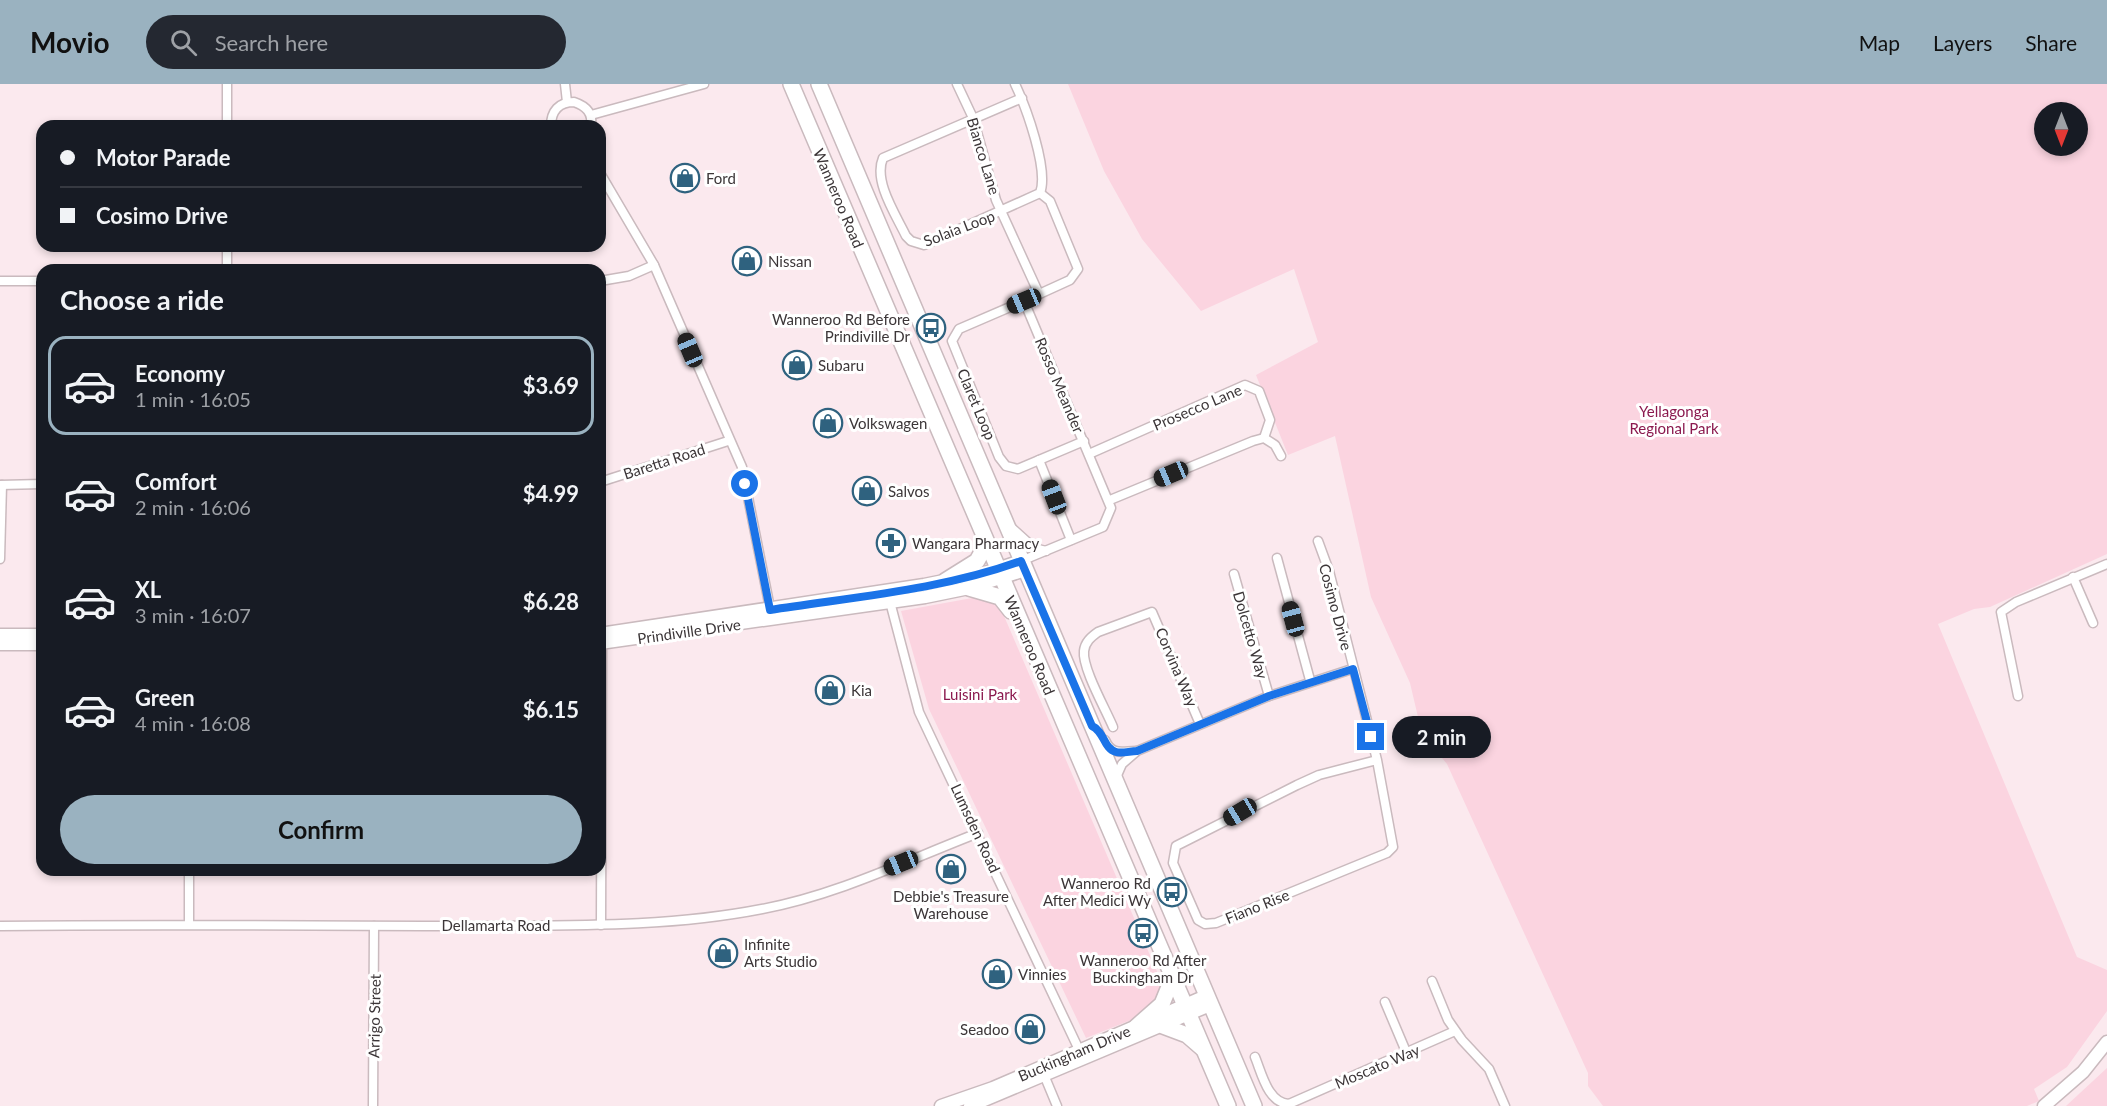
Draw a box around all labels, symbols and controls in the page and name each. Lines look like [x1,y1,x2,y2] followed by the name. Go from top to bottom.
[146,15,566,69] search box
[30,25,110,59] text: Movio
[167,26,200,59] icon: search
[215,29,328,56] text: Search here
[1859,30,1900,55] text: Map
[1933,30,1992,55] text: Layers
[2025,30,2077,55] text: Share
[2034,102,2088,156] north arrow
[2034,102,2088,156] map controls
[964,115,1004,197] street label: Bianco Lane
[96,144,231,171] text: Motor Parade
[810,146,868,250] street label: Wanneroo Road
[669,162,701,194] shop icon: Ford
[706,169,736,187] place label: Ford
[96,202,228,229] text: Cosimo Drive
[921,206,997,250] street label: Solaia Loop
[731,245,763,277] shop icon: Nissan
[768,252,812,270] place label: Nissan
[60,283,224,316] text: Choose a ride
[1004,286,1044,316] car
[772,310,911,345] place label: Wanneroo Rd Before Prindiville Dr
[915,312,947,344] bus stop icon: Wanneroo Rd Before Prindiville Dr
[675,330,705,370] car
[1032,335,1088,436] street label: Rosso Meander
[781,349,813,381] shop icon: Subaru
[818,356,864,374] place label: Subaru
[63,359,117,413] icon: car
[135,360,225,387] text: Economy
[954,366,1000,442] street label: Claret Loop
[523,372,579,399] text: $3.69
[1150,380,1244,434] street label: Prosecco Lane
[135,387,251,411] text: 1 min · 16:05
[1629,402,1719,437] park label: Yellagonga Regional Park
[812,407,844,439] shop icon: Volkswagen
[849,414,927,432] place label: Volkswagen
[621,439,707,483] street label: Baretta Road
[1151,459,1191,489] car
[63,467,117,521] icon: car
[135,468,217,495] text: Comfort
[731,470,758,497] route start
[851,475,883,507] shop icon: Salvos
[1039,477,1069,517] car
[523,480,579,507] text: $4.99
[888,482,930,500] place label: Salvos
[135,495,251,519] text: 2 min · 16:06
[875,527,907,559] pharmacy icon: Wangara Pharmacy
[912,534,1040,552] place label: Wangara Pharmacy
[1316,562,1356,652] street label: Cosimo Drive
[63,575,117,629] icon: car
[135,576,161,603] text: XL
[523,588,579,615] text: $6.28
[1230,589,1272,681] street label: Dolcetto Way
[1001,593,1059,697] street label: Wanneroo Road
[1280,599,1306,639] car
[135,603,251,627] text: 3 min · 16:07
[636,615,742,647] street label: Prindiville Drive
[1152,625,1202,710] street label: Corvina Way
[814,674,846,706] shop icon: Kia
[851,681,872,699] place label: Kia
[63,683,117,737] icon: car
[135,684,195,711] text: Green
[943,685,1018,703] park label: Luisini Park
[523,696,579,723] text: $6.15
[135,711,251,735] text: 4 min · 16:08
[1392,716,1491,758] callout: 2 min
[1357,723,1384,750] route end
[1417,725,1466,749] text: 2 min
[947,781,1005,875] street label: Lumsden Road
[60,795,582,864] button: Confirm
[1220,795,1260,829] car
[881,848,921,878] car
[935,853,967,885] shop icon: Debbie's Treasure Warehouse
[1043,874,1151,909] place label: Wanneroo Rd After Medici Wy
[1156,876,1188,908] bus stop icon: Wanneroo Rd After Medici Wy
[1222,885,1292,927] street label: Fiano Rise
[893,887,1009,922] place label: Debbie's Treasure Warehouse
[442,916,550,934] street label: Dellamarta Road
[1127,917,1159,949] bus stop icon: Wanneroo Rd After Buckingham Dr
[744,935,817,970] place label: Infinite Arts Studio
[707,937,739,969] shop icon: Infinite Arts Studio
[1080,951,1207,986] place label: Wanneroo Rd After Buckingham Dr
[981,958,1013,990] shop icon: Vinnies
[1018,965,1067,983] place label: Vinnies
[364,973,384,1058] street label: Arrigo Street
[1014,1013,1046,1045] shop icon: Seadoo
[960,1020,1009,1038] place label: Seadoo
[1015,1021,1133,1085] street label: Buckingham Drive
[1332,1040,1422,1092] street label: Moscato Way

